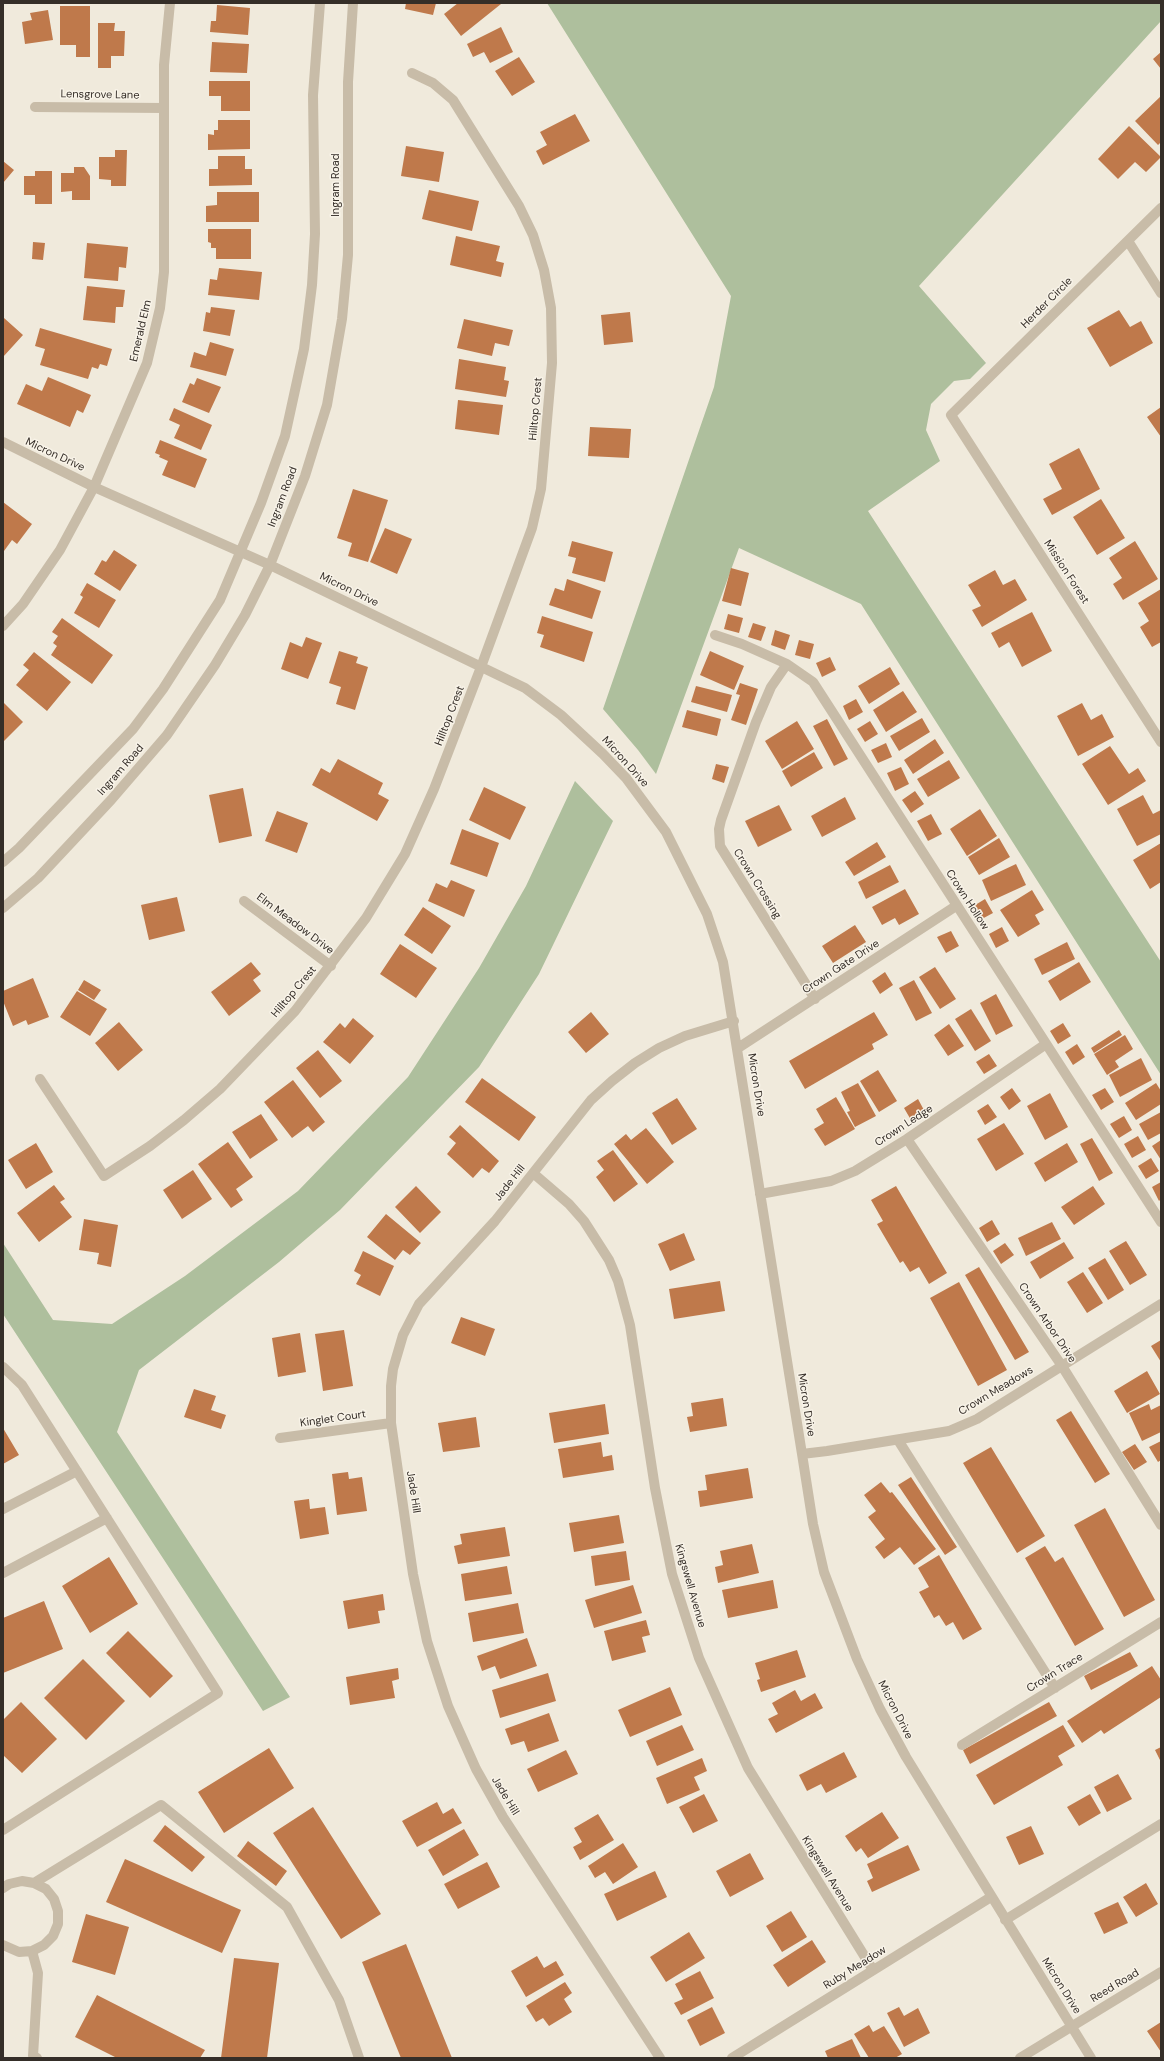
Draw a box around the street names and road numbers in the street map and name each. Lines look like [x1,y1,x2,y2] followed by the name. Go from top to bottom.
[60,88,140,102] street label: Lensgrove Lane
[329,153,343,217] street label: Ingram Road
[1019,275,1075,331] street label: Herder Circle
[127,299,155,363] street label: Emerald Elm
[527,377,545,441] street label: Hilltop Crest
[23,436,87,474] street label: Micron Drive
[265,465,301,529] street label: Ingram Road
[1041,538,1091,606] street label: Mission Forest
[317,570,381,610] street label: Micron Drive
[433,684,467,748] street label: Hilltop Crest
[599,734,651,790] street label: Micron Drive
[95,742,147,798] street label: Ingram Road
[730,847,784,921] street label: Crown Crossing
[943,867,991,933] street label: Crown Hollow
[254,891,336,957] street label: Elm Meadow Drive
[800,937,882,997] street label: Crown Gate Drive
[269,964,319,1020] street label: Hilltop Crest
[744,1052,768,1118] street label: Micron Drive
[872,1102,936,1150] street label: Crown Ledge
[492,1162,528,1204] street label: Jade Hill
[1015,1281,1079,1365] street label: Crown Arbor Drive
[956,1364,1036,1418] street label: Crown Meadows
[794,1372,818,1438] street label: Micron Drive
[299,1408,367,1430] street label: Kinglet Court
[403,1470,423,1514] street label: Jade Hill
[672,1543,708,1629] street label: Kingswell Avenue
[1024,1650,1086,1696] street label: Crown Trace
[875,1679,915,1741] street label: Micron Drive
[488,1774,522,1818] street label: Jade Hill
[798,1834,856,1914] street label: Kingswell Avenue
[821,1943,889,1993] street label: Ruby Meadow
[1038,1955,1084,2017] street label: Micron Drive
[1088,1966,1142,2006] street label: Reed Road

